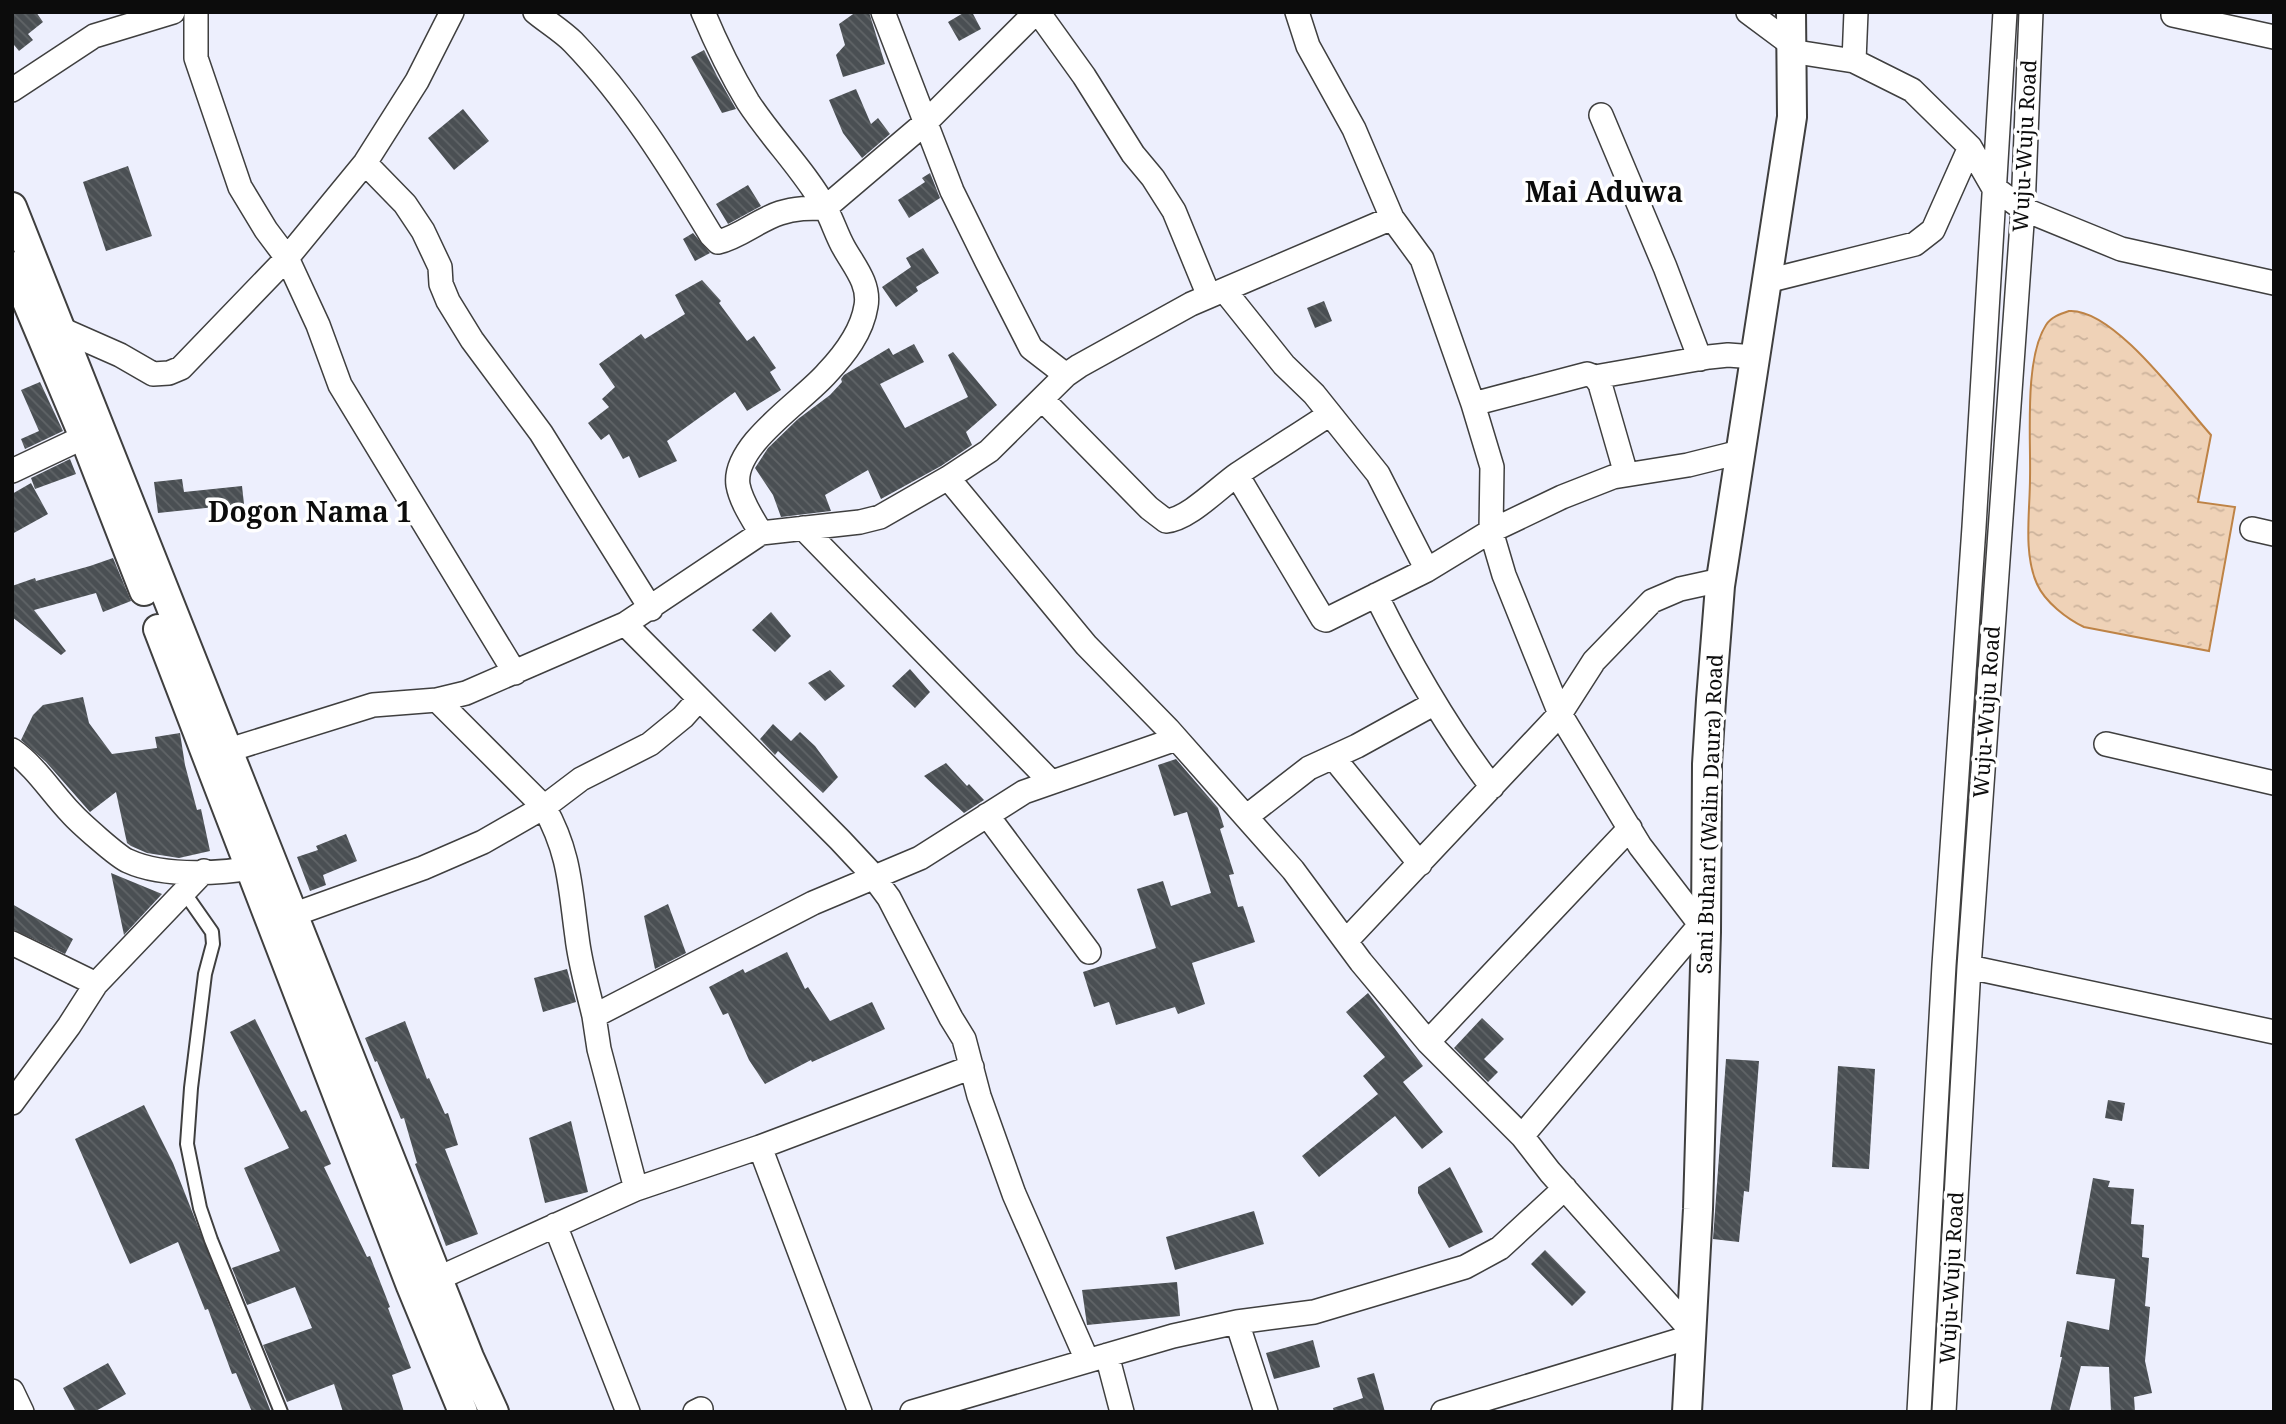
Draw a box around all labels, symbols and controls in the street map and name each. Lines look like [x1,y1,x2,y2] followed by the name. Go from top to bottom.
[2006,59,2043,233] street label: Wuju-Wuju Road
[1525,172,1683,210] district label: Mai Aduwa
[208,492,412,530] district label: Dogon Nama 1
[1966,625,2006,799] street label: Wuju-Wuju Road
[1689,653,1729,974] street label: Sani Buhari (Walin Daura) Road
[1933,1191,1970,1365] street label: Wuju-Wuju Road

